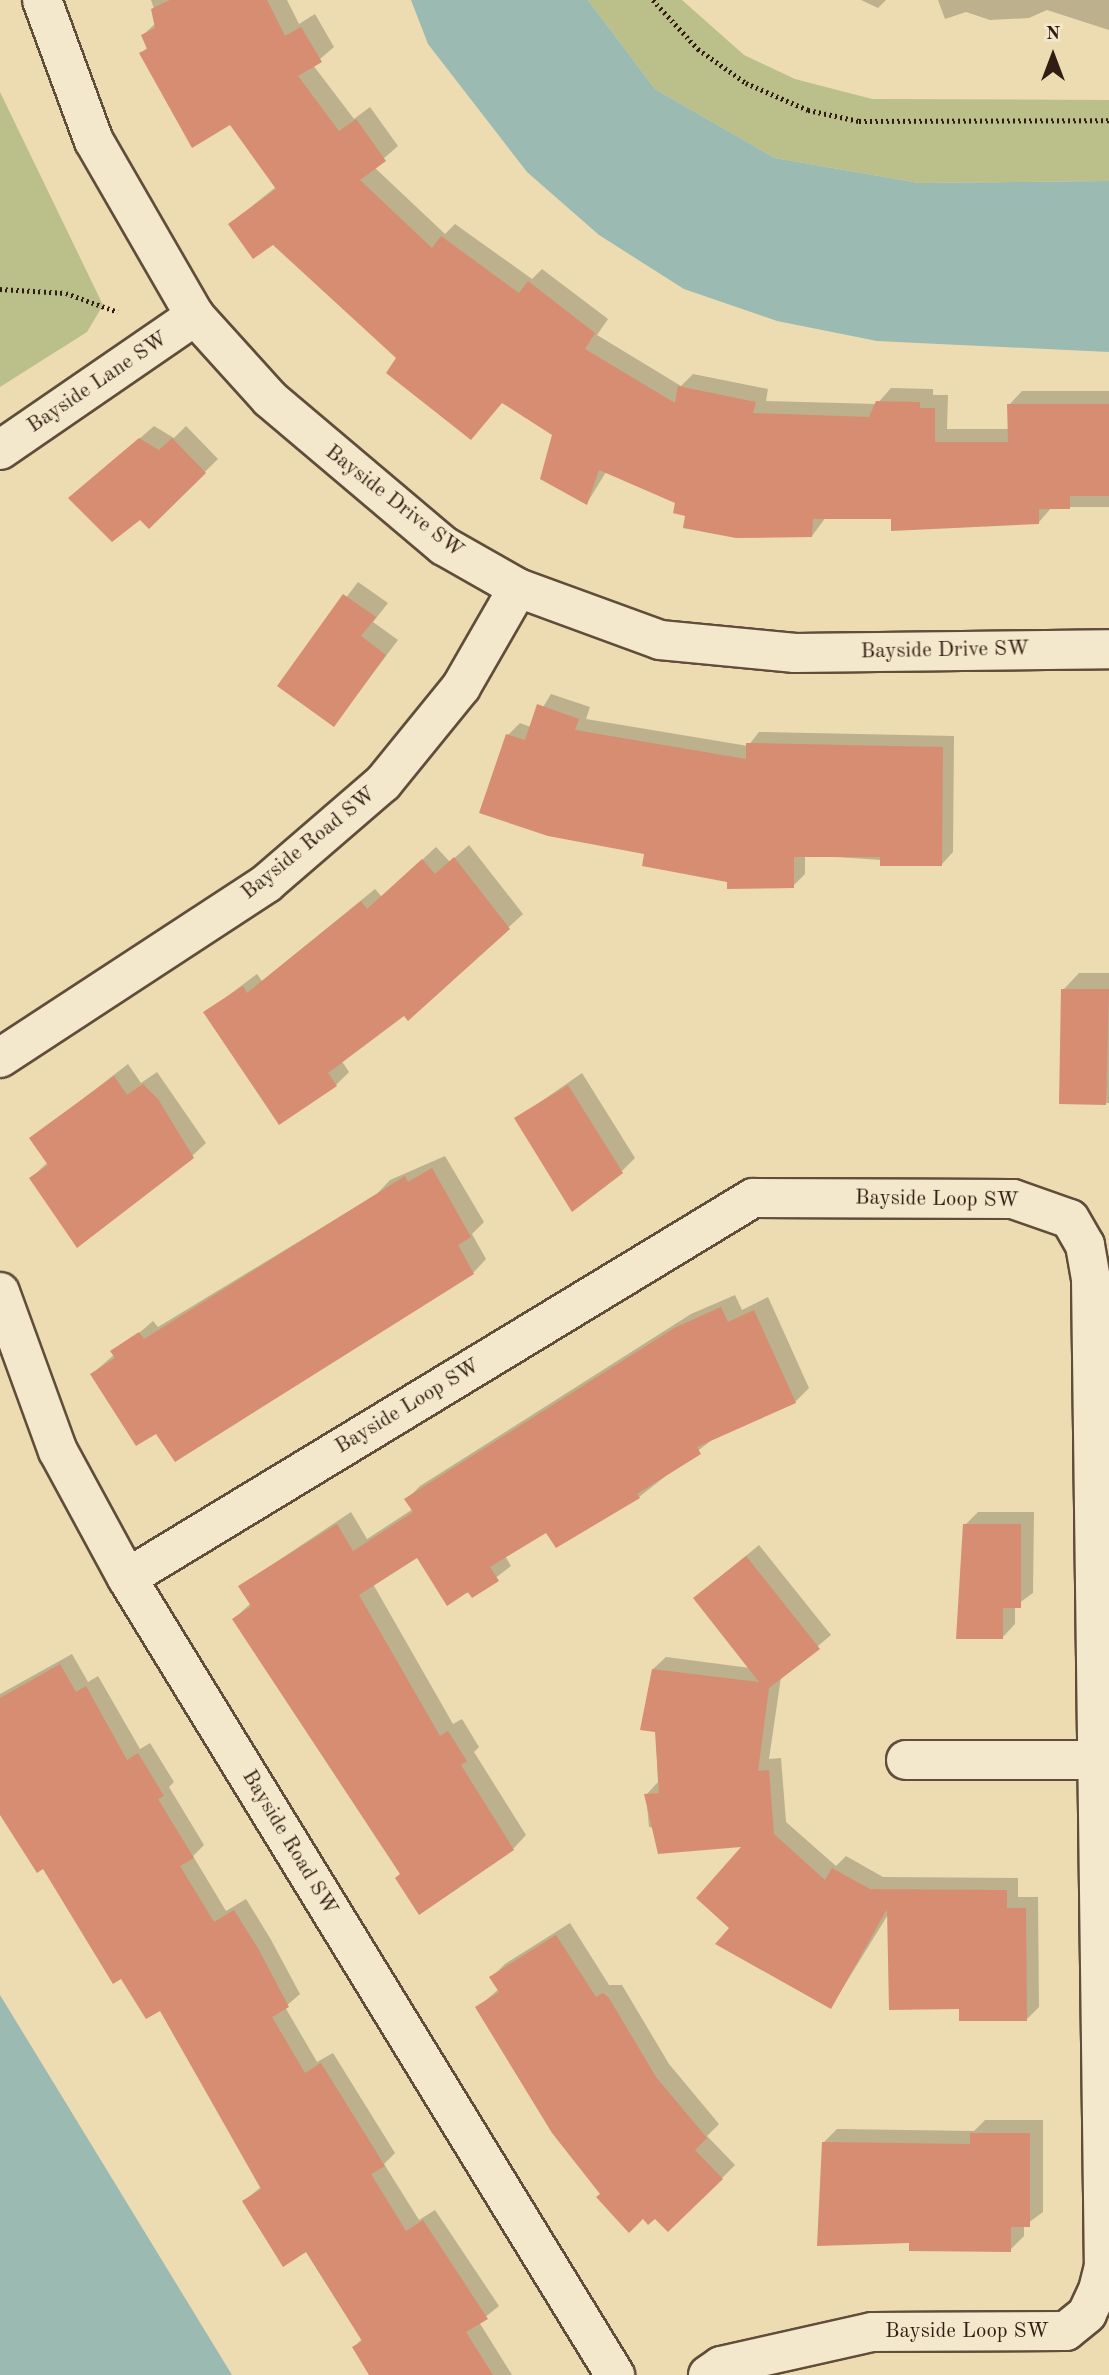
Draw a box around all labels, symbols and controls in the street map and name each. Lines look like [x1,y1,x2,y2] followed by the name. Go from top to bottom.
[1018,21,1088,91] north arrow
[1046,25,1060,44] text: N
[23,327,173,439] street label: Bayside Lane SW
[320,440,468,564] street label: Bayside Drive SW
[860,637,1030,665] street label: Bayside Drive SW
[237,782,381,906] street label: Bayside Road SW
[855,1186,1019,1214] street label: Bayside Loop SW
[331,1354,485,1460] street label: Bayside Loop SW
[236,1766,342,1920] street label: Bayside Road SW
[885,2319,1049,2345] street label: Bayside Loop SW

